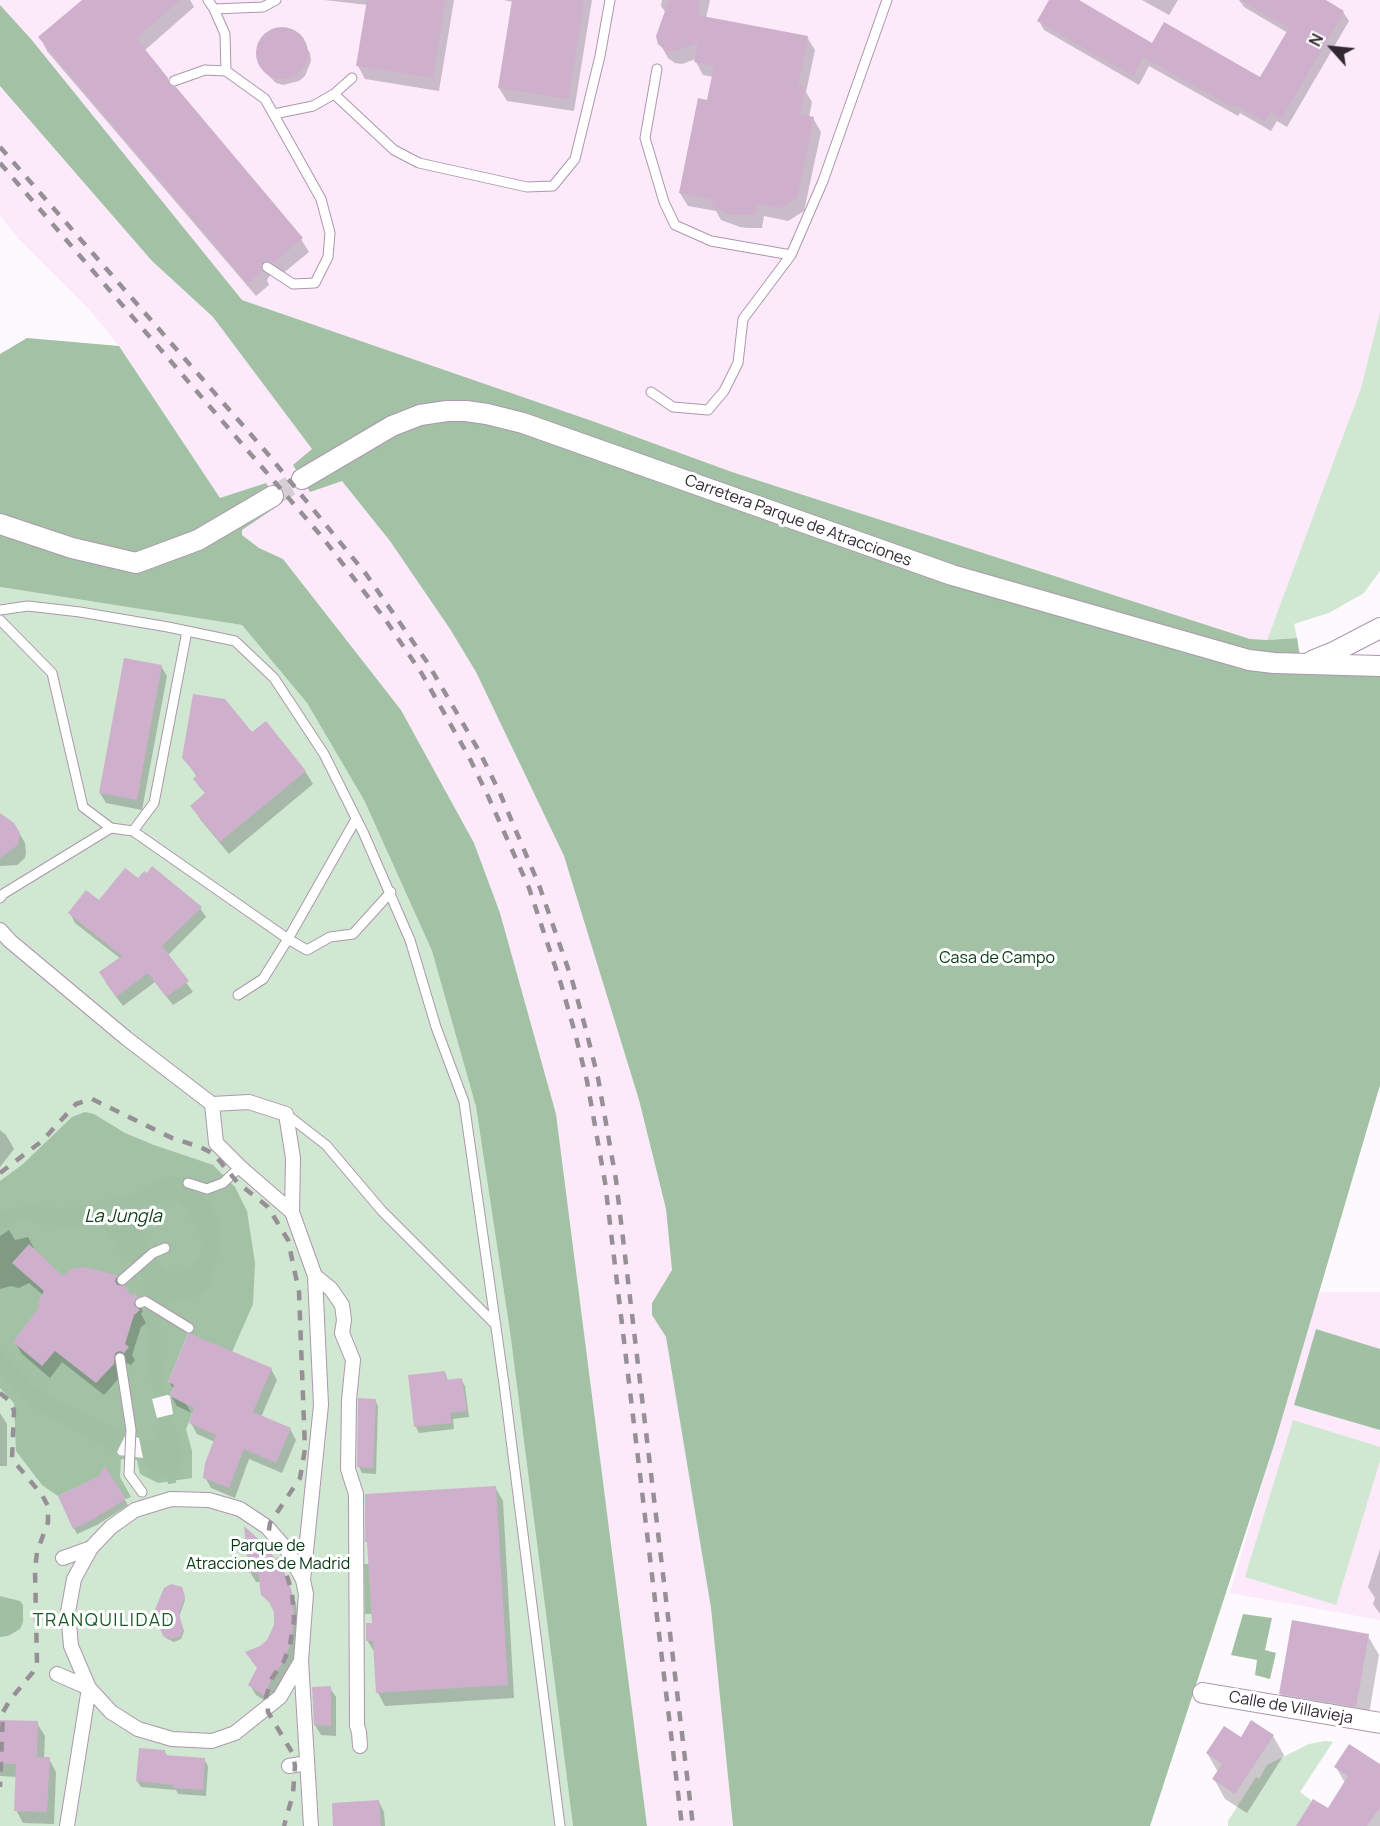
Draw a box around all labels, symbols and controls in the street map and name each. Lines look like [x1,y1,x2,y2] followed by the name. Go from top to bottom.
[1302,18,1362,78] north arrow
[1304,30,1328,50] text: N
[682,471,914,571] street label: Carretera Parque de Atracciones
[939,949,1055,969] park label: Casa de Campo
[84,1206,162,1228] water label: La Jungla
[186,1537,350,1575] park label: Parque de Atracciones de Madrid
[33,1610,175,1632] district label: TRANQUILIDAD
[1227,1688,1355,1728] street label: Calle de Villavieja

